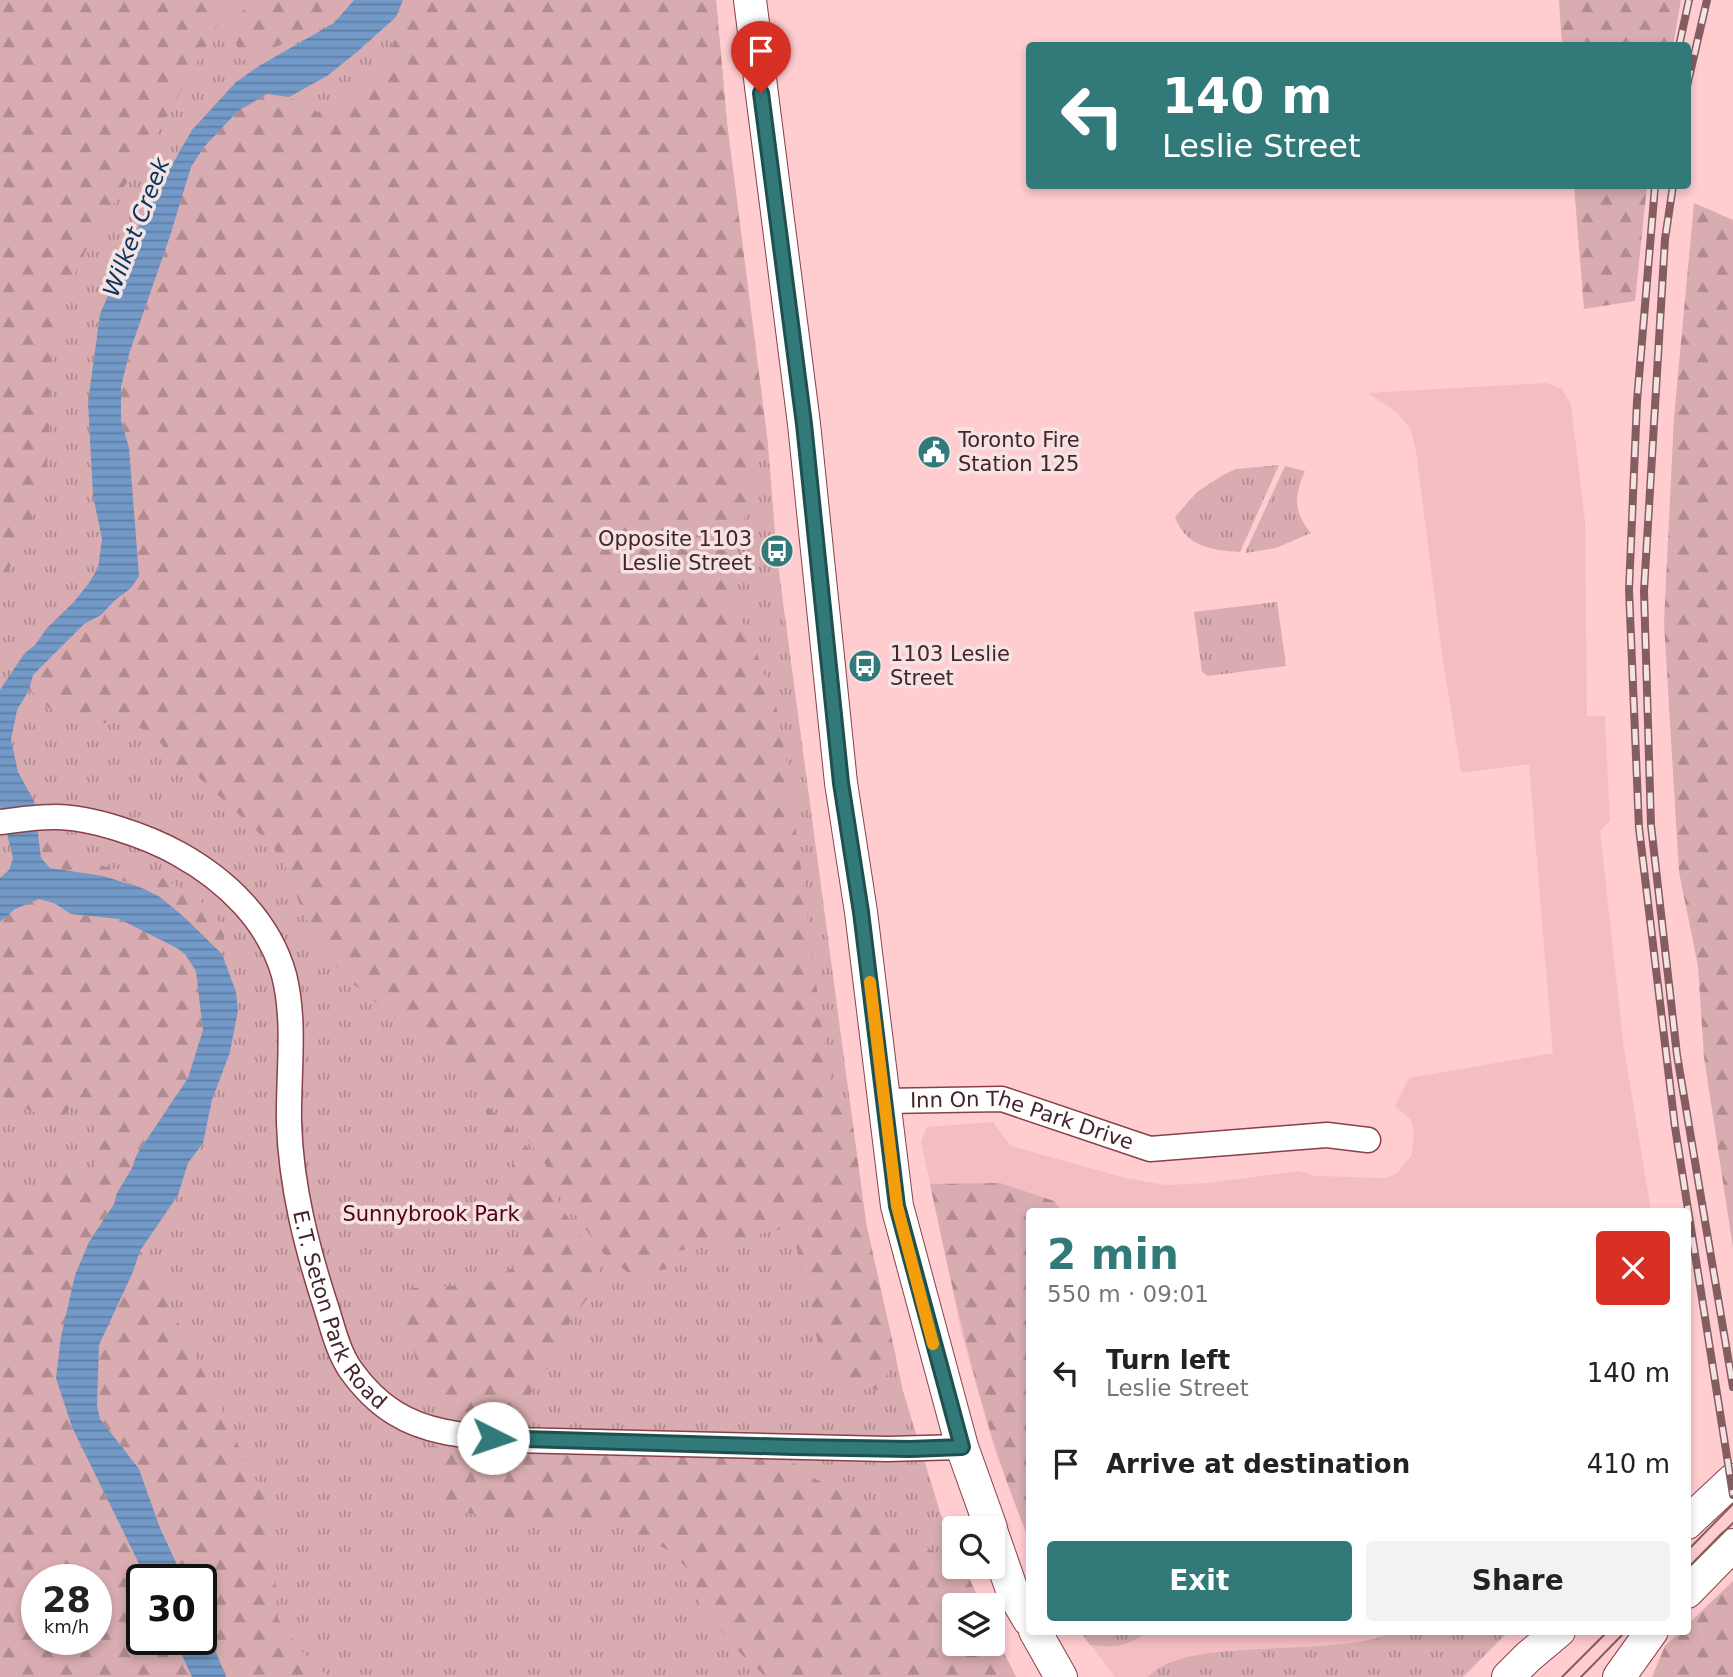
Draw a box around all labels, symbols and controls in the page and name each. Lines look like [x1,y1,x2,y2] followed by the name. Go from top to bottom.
[731,21,791,93] pin
[742,32,780,70] icon: arrive
[1162,68,1332,125] text: 140 m
[1047,70,1138,161] icon: left
[1162,127,1361,165] text: Leslie Street
[98,152,175,300] water label: Wilket Creek
[957,428,1080,476] place label: Toronto Fire Station 125
[915,433,953,471] public building icon: Toronto Fire Station 125
[598,527,752,575] place label: Opposite 1103 Leslie Street
[758,532,796,570] bus stop icon: Opposite 1103 Leslie Street
[890,642,1010,690] place label: 1103 Leslie Street
[846,647,884,685] bus stop icon: 1103 Leslie Street
[910,1087,1137,1155] street label: Inn On The Park Drive
[342,1202,520,1226] park label: Sunnybrook Park
[288,1208,391,1414] street label: E.T. Seton Park Road
[1047,1230,1179,1279] text: 2 min
[1596,1231,1670,1305] button: close
[1047,1281,1209,1307] text: 550 m · 09:01
[1106,1345,1230,1375] text: Turn left
[1047,1354,1085,1392] icon: left
[1587,1358,1670,1388] text: 140 m
[1106,1375,1249,1401] text: Leslie Street
[456,1401,530,1475] position arrow
[1047,1445,1085,1483] icon: arrive
[1106,1449,1410,1479] text: Arrive at destination
[1587,1449,1670,1479] text: 410 m
[942,1516,1005,1656] map controls
[942,1516,1005,1579] button: search
[1047,1541,1352,1621] button: Exit
[1366,1541,1670,1621] button: Share
[126,1564,217,1655] speed limit sign: 30
[42,1580,91,1620] text: 28
[942,1593,1005,1656] button: layers
[44,1616,89,1637] text: km/h

